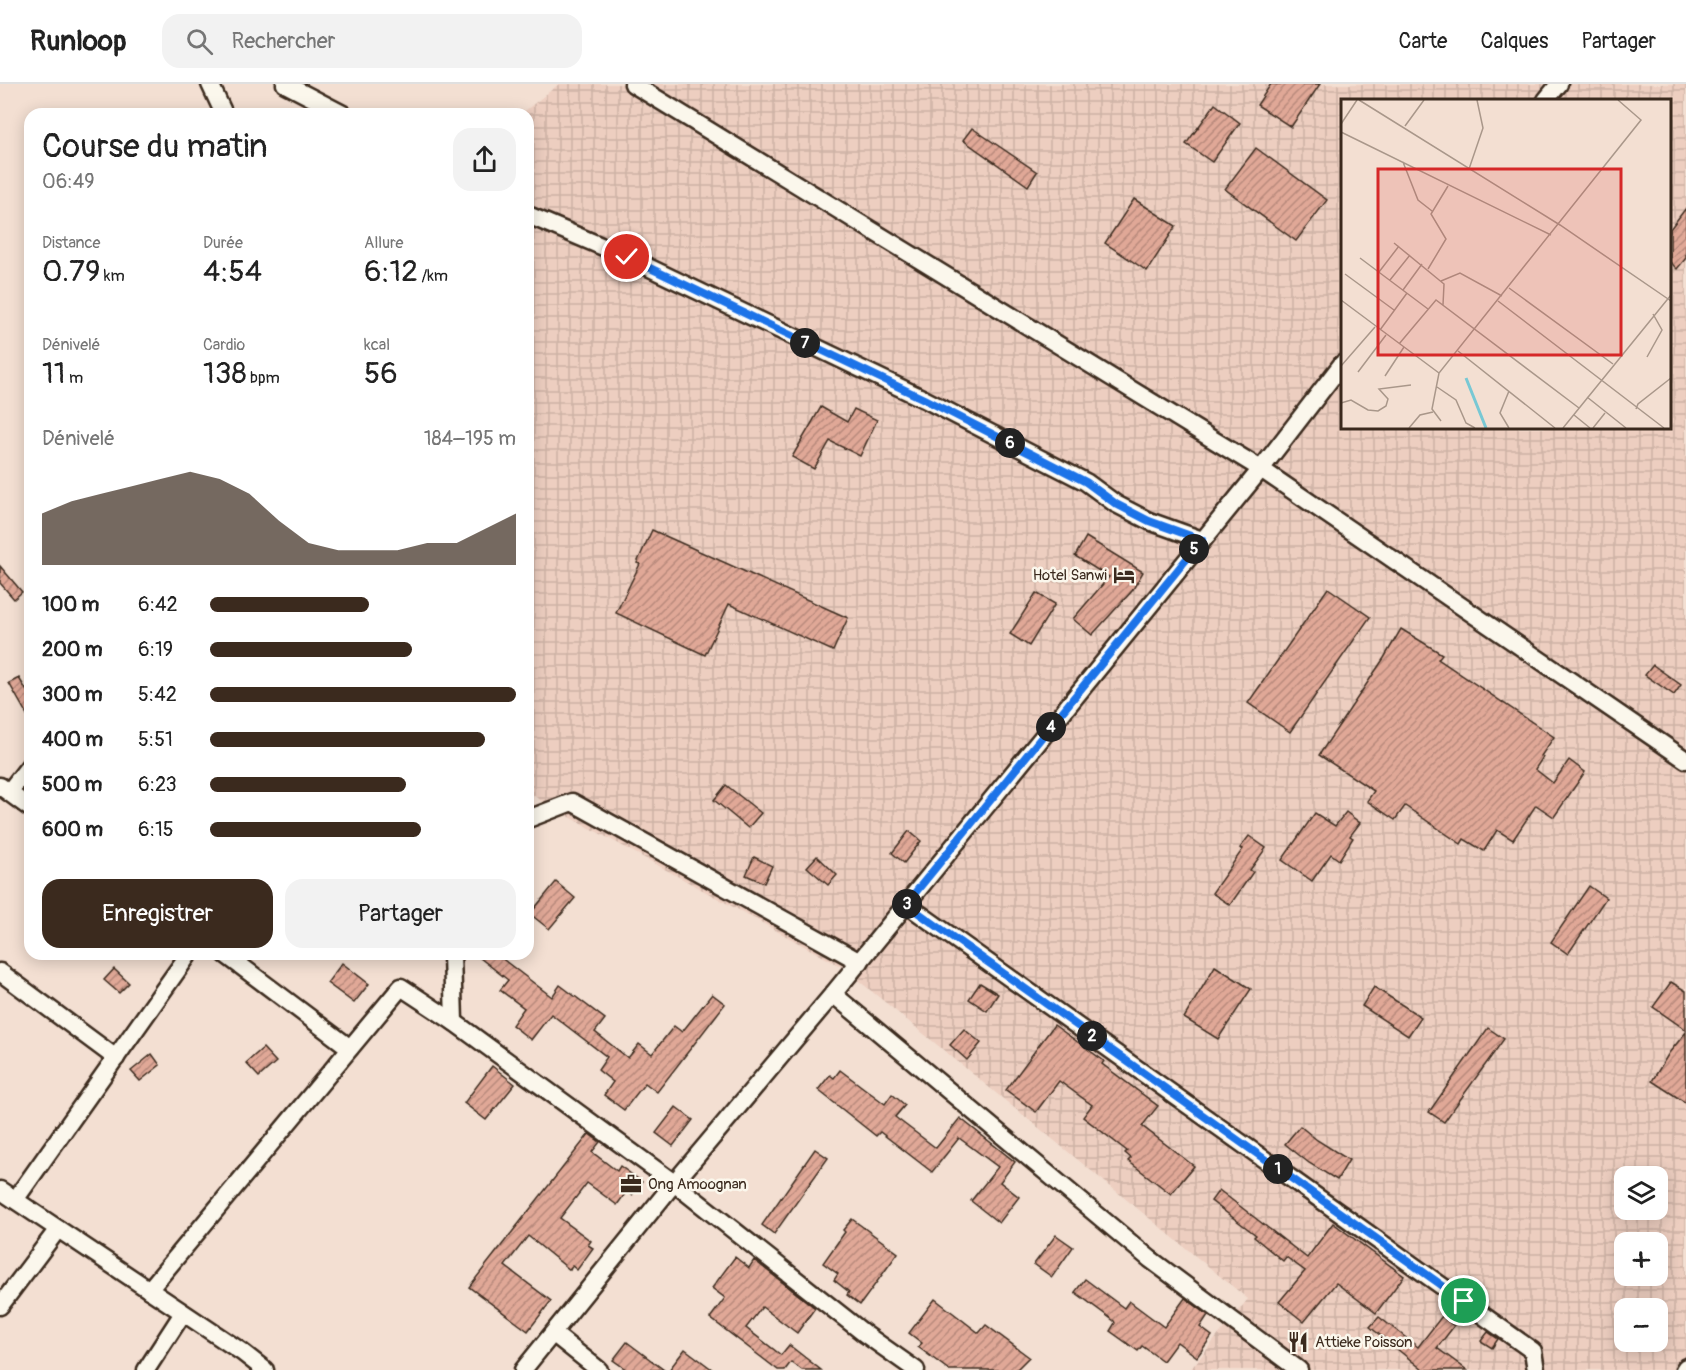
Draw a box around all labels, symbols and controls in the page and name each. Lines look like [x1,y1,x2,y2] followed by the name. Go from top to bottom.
[162,14,582,68] search box
[30,24,126,59] text: Runloop
[183,25,216,58] icon: search
[231,27,335,55] text: Rechercher
[1398,28,1447,55] text: Carte
[1480,28,1548,55] text: Calques
[1581,28,1656,55] text: Partager
[1341,99,1671,429] inset map
[42,126,268,167] text: Course du matin
[453,128,516,191] button: share
[42,169,95,194] text: 06:49
[601,231,652,282] pin
[42,233,101,253] text: Distance
[203,233,243,253] text: Durée
[364,233,403,253] text: Allure
[610,240,643,273] icon: check
[42,253,100,290] text: 0.79
[203,253,262,290] text: 4:54
[364,253,418,290] text: 6:12
[100,266,125,286] text: km
[418,266,448,286] text: /km
[790,328,820,358] pin: 7
[801,333,809,353] text: 7
[42,335,100,355] text: Dénivelé
[203,335,245,355] text: Cardio
[364,335,390,355] text: kcal
[42,355,65,392] text: 11
[203,355,247,392] text: 138
[364,355,398,392] text: 56
[65,368,83,388] text: m
[247,368,280,388] text: bpm
[42,426,115,451] text: Dénivelé
[424,426,516,451] text: 184–195 m
[995,428,1025,458] pin: 6
[1005,433,1015,453] text: 6
[1179,534,1209,564] pin: 5
[1190,539,1198,559] text: 5
[1112,563,1136,587] hotel icon: Hotel Sanwi
[1033,566,1107,585] place label: Hotel Sanwi
[42,592,99,617] text: 100 m
[138,592,178,617] text: 6:42
[42,637,103,662] text: 200 m
[138,637,173,662] text: 6:19
[42,682,103,707] text: 300 m
[138,682,177,707] text: 5:42
[1036,712,1066,742] pin: 4
[1046,717,1056,737] text: 4
[42,727,103,752] text: 400 m
[138,727,173,752] text: 5:51
[42,772,102,797] text: 500 m
[138,772,177,797] text: 6:23
[42,817,103,842] text: 600 m
[138,817,174,842] text: 6:15
[42,879,273,948] button: Enregistrer
[285,879,516,948] button: Partager
[892,889,922,919] pin: 3
[903,894,911,914] text: 3
[1077,1021,1107,1051] pin: 2
[1088,1026,1096,1046] text: 2
[1263,1154,1293,1184] pin: 1
[1275,1159,1281,1179] text: 1
[1614,1166,1668,1352] map controls
[1614,1166,1668,1220] button: layers
[619,1172,643,1196] office icon: Ong Amoognan
[648,1175,747,1194] place label: Ong Amoognan
[1614,1232,1668,1286] button: +
[1438,1275,1489,1326] pin
[1447,1284,1480,1317] icon: arrive
[1614,1298,1668,1352] button: −
[1286,1330,1310,1354] restaurant icon: Attieke Poisson
[1315,1333,1413,1352] place label: Attieke Poisson

